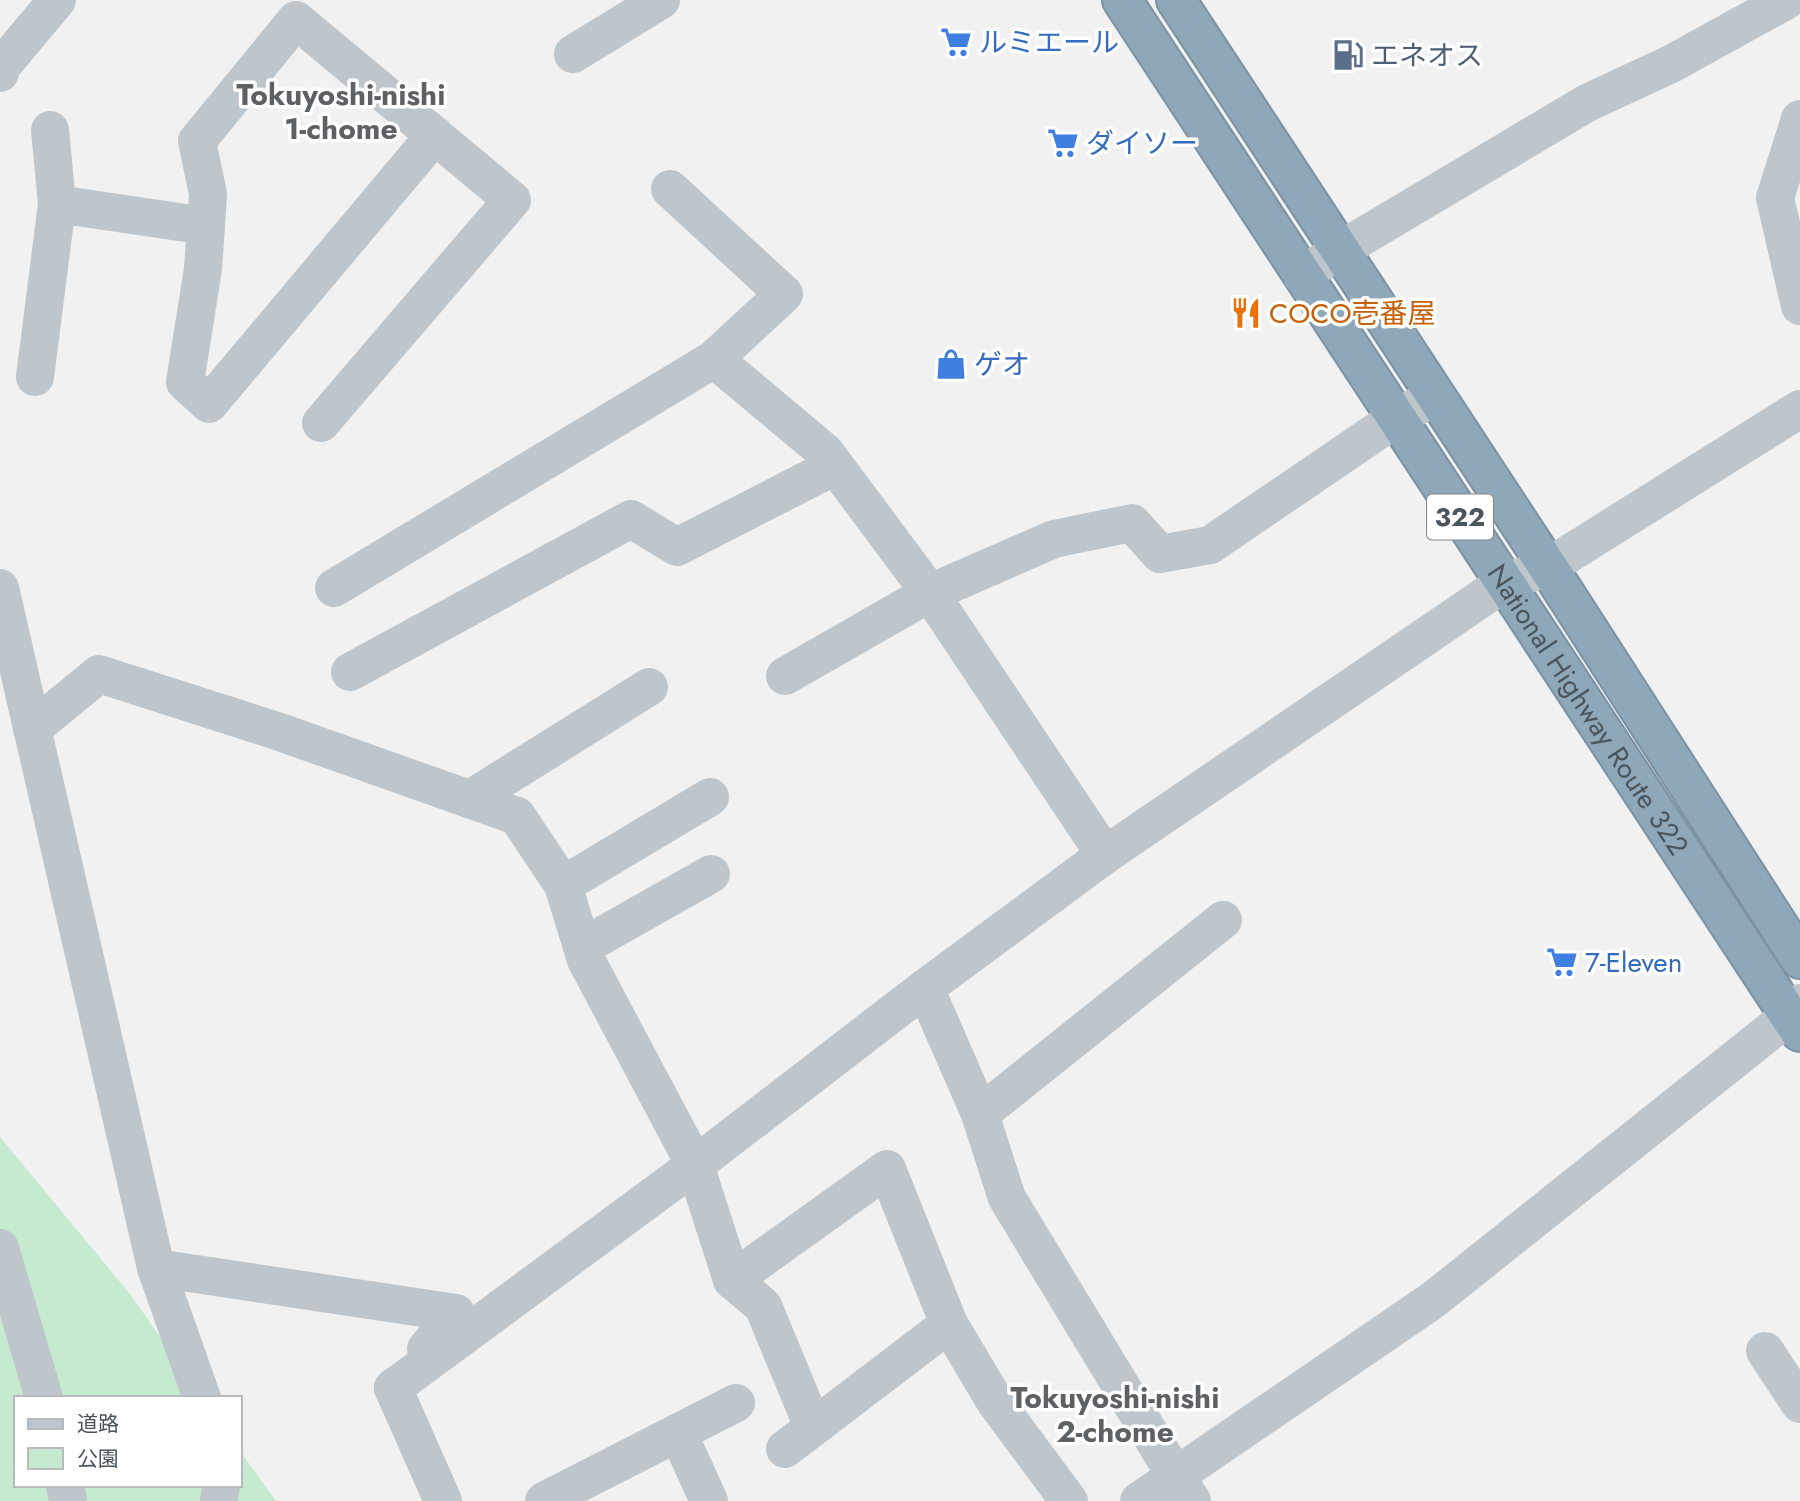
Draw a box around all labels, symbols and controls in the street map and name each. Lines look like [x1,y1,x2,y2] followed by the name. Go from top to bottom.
[979,22,1119,63] place label: ルミエール
[939,25,973,59] supermarket icon: ルミエール
[1371,35,1483,76] place label: エネオス
[1331,38,1365,72] fuel station icon: エネオス
[237,73,445,150] district label: Tokuyoshi-nishi 1-chome
[1086,123,1198,164] place label: ダイソー
[1046,126,1080,160] supermarket icon: ダイソー
[1269,293,1436,334] place label: COCO壱番屋
[1229,296,1263,330] restaurant icon: COCO壱番屋
[974,344,1030,385] place label: ゲオ
[934,347,968,381] shop icon: ゲオ
[1427,495,1493,540] road number: 322
[1477,556,1699,863] street label: National Highway Route 322
[1585,942,1682,983] place label: 7-Eleven
[1545,945,1579,979] supermarket icon: 7-Eleven
[1011,1376,1219,1453] district label: Tokuyoshi-nishi 2-chome
[14,1396,242,1487] legend
[77,1409,119,1439] text: 道路
[77,1444,119,1474] text: 公園

